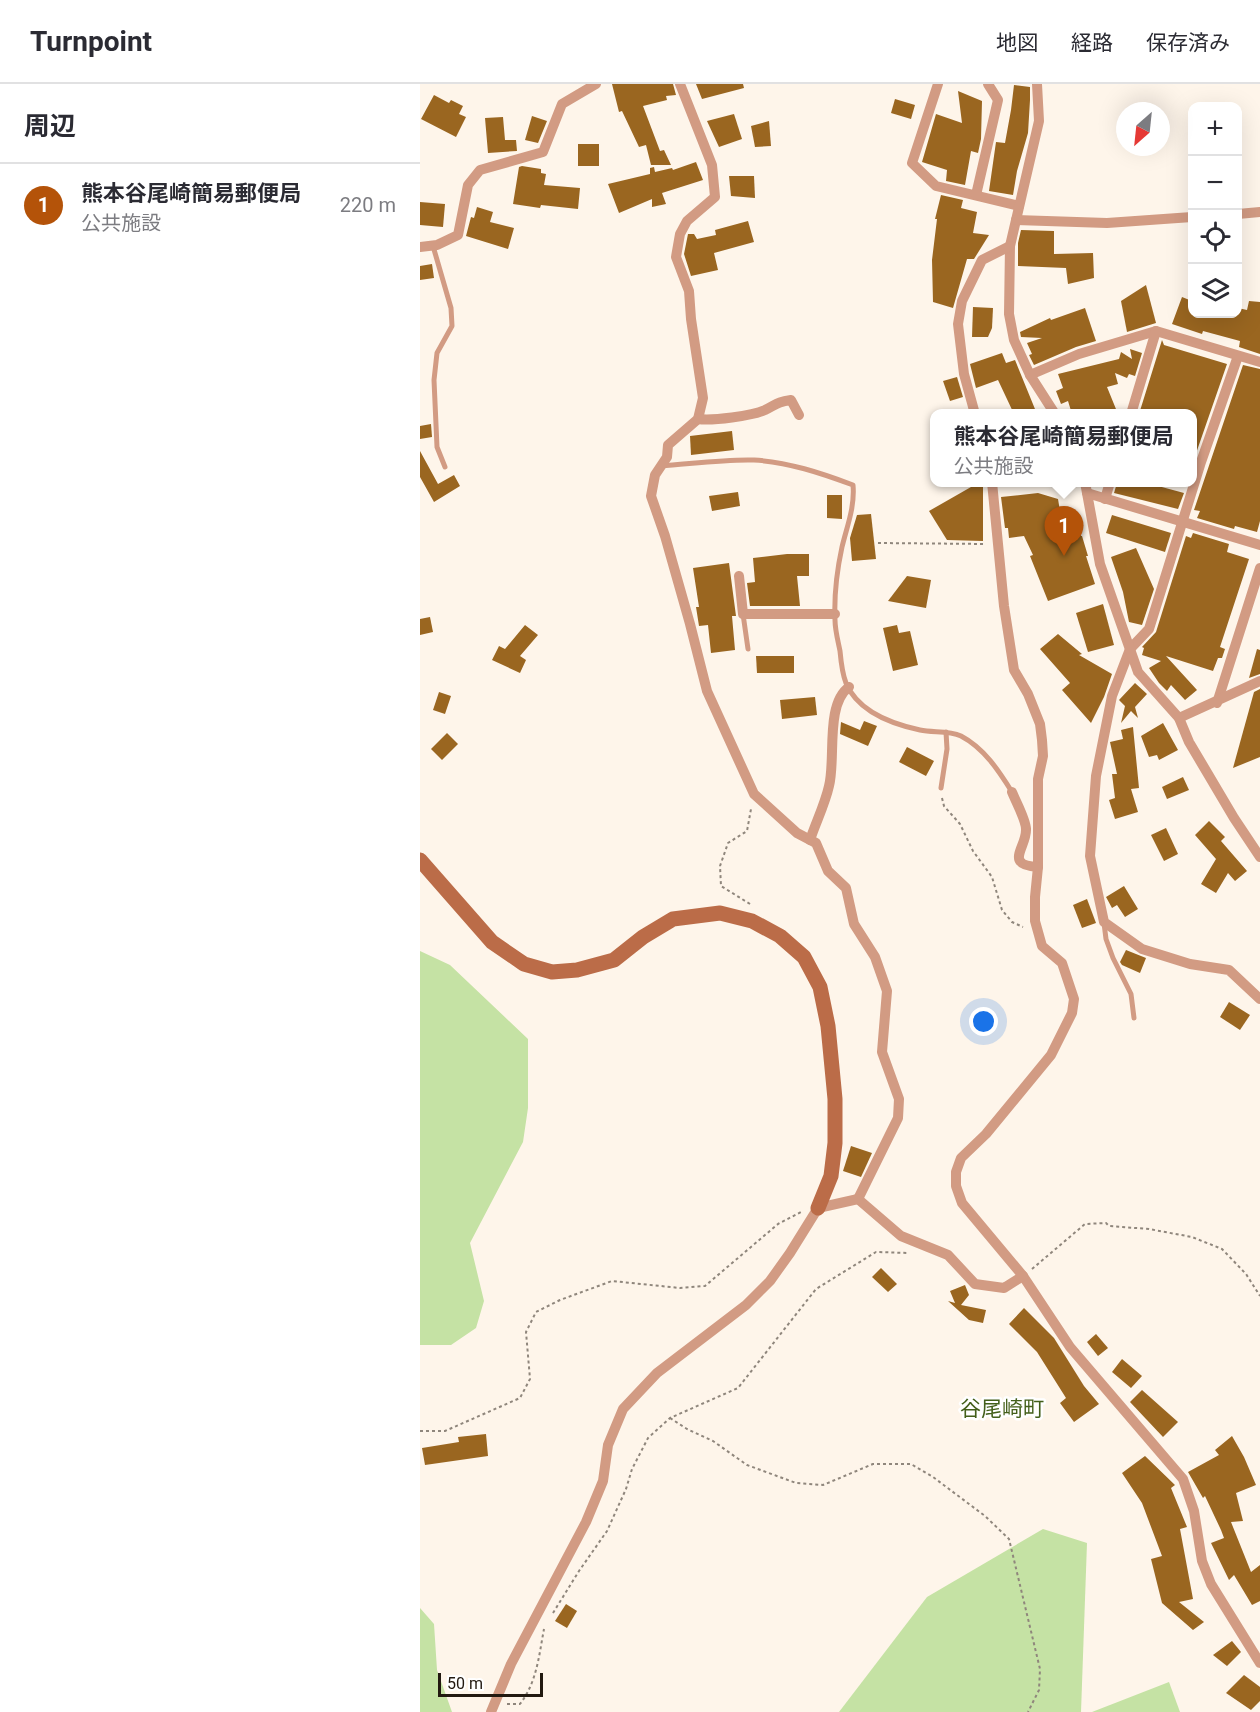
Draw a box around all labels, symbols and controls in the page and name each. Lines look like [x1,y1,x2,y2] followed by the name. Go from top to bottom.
[30,25,152,58] text: Turnpoint
[996,31,1038,55] text: 地図
[1071,31,1113,55] text: 経路
[1146,31,1230,55] text: 保存済み
[1116,102,1170,156] north arrow
[1188,102,1242,318] map controls
[1188,102,1242,156] button: +
[24,111,76,141] text: 周辺
[1188,156,1242,210] button: −
[81,181,301,206] text: 熊本谷尾崎簡易郵便局
[38,193,49,217] text: 1
[340,193,396,217] text: 220 m
[1188,210,1242,264] button: locate
[81,211,161,235] text: 公共施設
[1188,264,1242,318] button: layers
[930,409,1197,487] popup
[953,424,1174,449] text: 熊本谷尾崎簡易郵便局
[953,454,1033,478] text: 公共施設
[1044,506,1084,556] pin: 1
[969,1007,998,1036] your location
[960,1397,1044,1421] district label: 谷尾崎町
[438,1670,543,1698] scale bar
[447,1674,483,1693] text: 50 m

